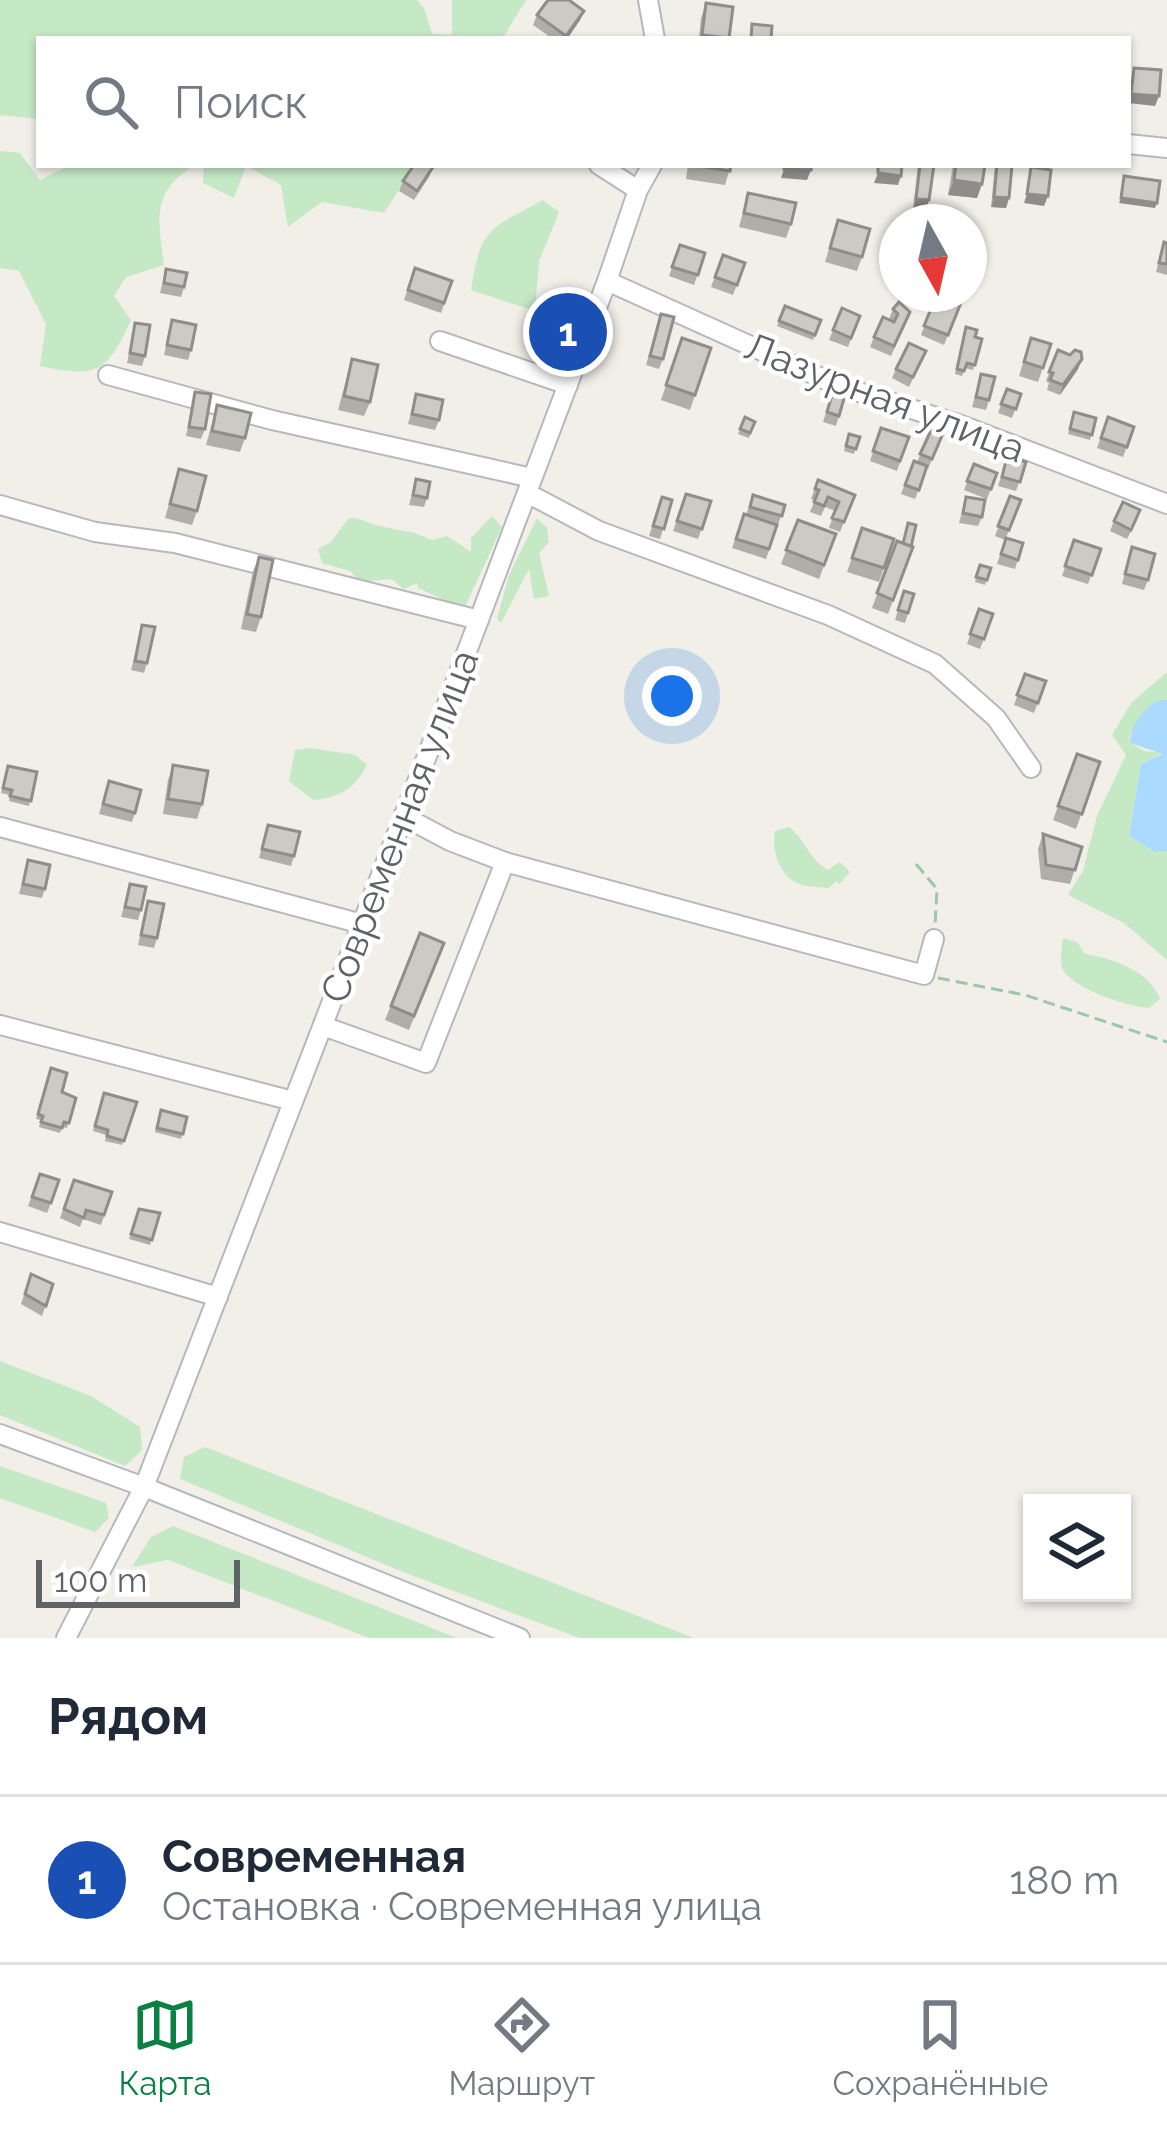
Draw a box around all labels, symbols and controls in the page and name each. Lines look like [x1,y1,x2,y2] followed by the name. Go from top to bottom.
[36,36,1131,168] search box
[78,69,144,135] icon: search
[174,76,308,129] text: Поиск
[879,204,987,312] north arrow
[529,287,607,377] pin: 1
[739,322,1031,472] street label: Лазурная улица
[310,643,488,1009] street label: Современная улица
[642,666,702,726] your location
[1023,1494,1131,1602] map controls
[1023,1494,1131,1602] button: layers
[36,1554,240,1607] scale bar
[54,1561,147,1600] text: 100 m
[48,1686,208,1746] text: Рядом
[162,1830,466,1883] text: Современная
[77,1857,97,1903] text: 1
[1010,1857,1119,1903] text: 180 m
[162,1883,762,1929] text: Остановка · Современная улица
[119,1992,211,2103] tab: Карта
[448,1992,595,2103] tab: Маршрут
[832,1992,1048,2103] tab: Сохранённые

